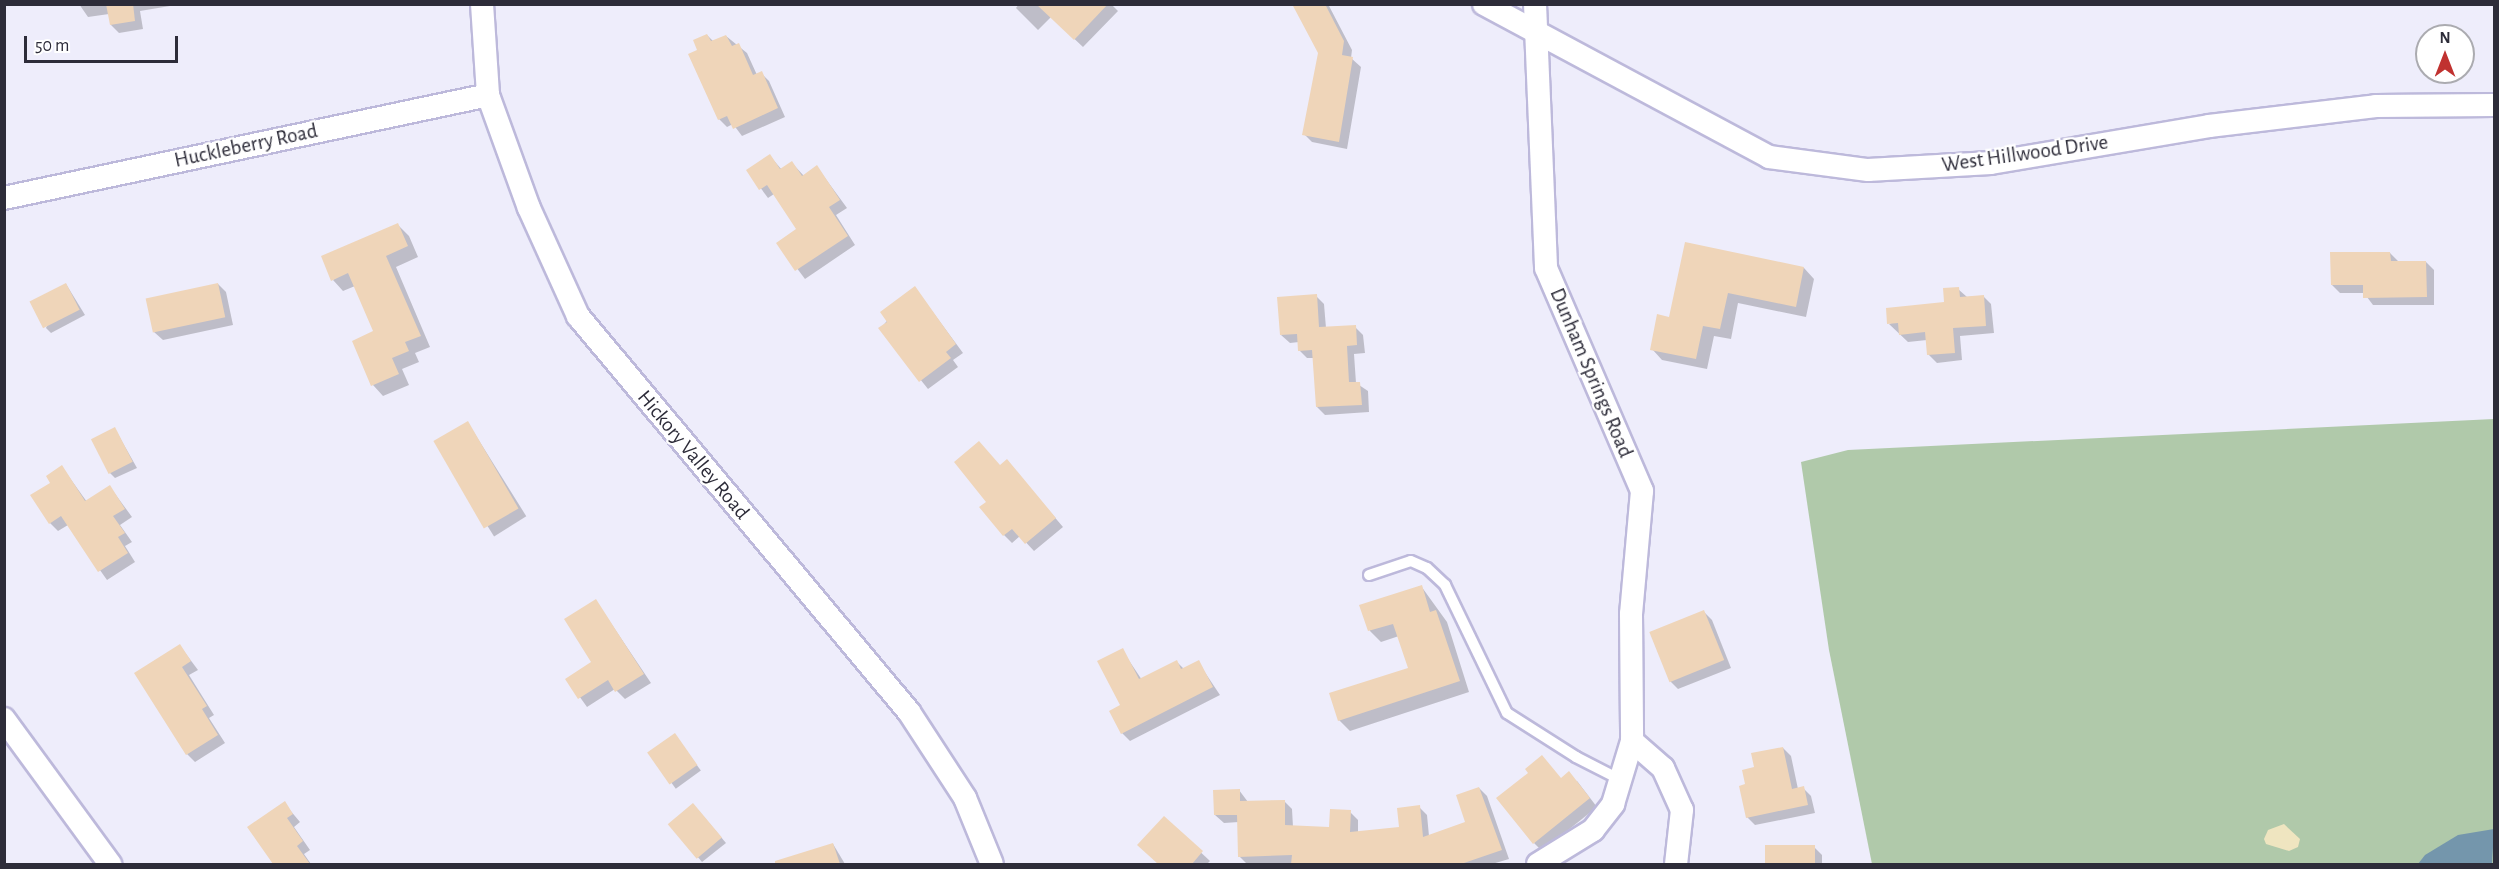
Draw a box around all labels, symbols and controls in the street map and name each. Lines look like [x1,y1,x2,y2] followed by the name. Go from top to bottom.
[27,24,182,62] scale bar
[2415,24,2475,84] north arrow
[2439,30,2451,46] text: N
[35,37,69,55] text: 50 m
[172,119,320,173] street label: Huckleberry Road
[1940,130,2110,178] street label: West Hillwood Drive
[1544,284,1638,462] street label: Dunham Springs Road
[632,385,754,525] street label: Hickory Valley Road

